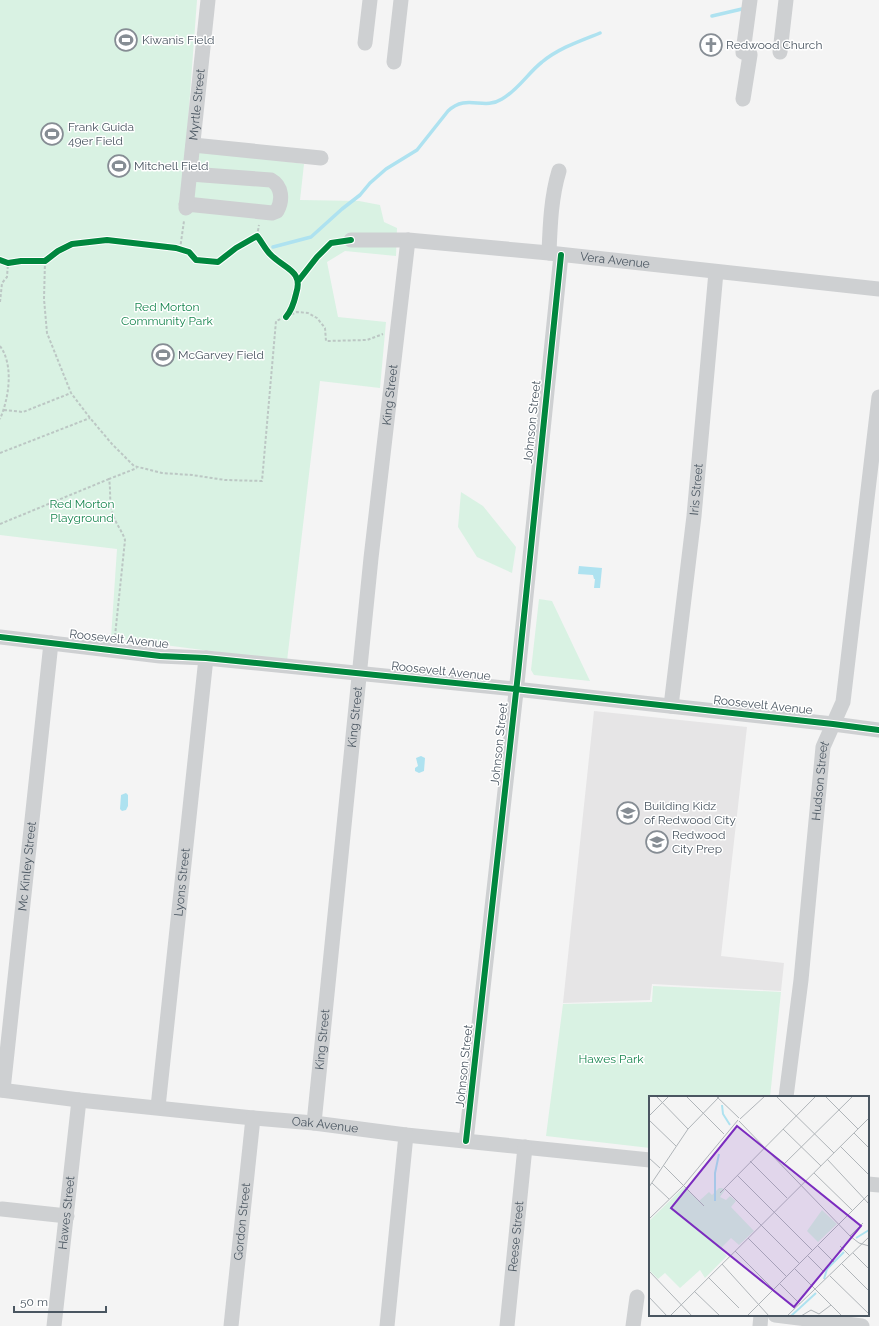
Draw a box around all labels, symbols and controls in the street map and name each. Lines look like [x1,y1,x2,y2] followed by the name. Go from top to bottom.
[113,27,139,53] sports icon: Kiwanis Field
[698,32,724,58] church icon: Redwood Church
[142,33,214,47] place label: Kiwanis Field
[726,38,822,52] place label: Redwood Church
[186,68,208,141] street label: Myrtle Street
[68,120,134,148] place label: Frank Guida 49er Field
[39,121,65,147] sports icon: Frank Guida 49er Field
[106,153,132,179] sports icon: Mitchell Field
[134,159,208,173] place label: Mitchell Field
[579,249,651,271] street label: Vera Avenue
[121,300,214,328] park label: Red Morton Community Park
[150,342,176,368] sports icon: McGarvey Field
[178,348,264,362] place label: McGarvey Field
[379,364,400,426] street label: King Street
[521,380,543,464] street label: Johnson Street
[687,463,706,516] street label: Iris Street
[49,497,115,525] park label: Red Morton Playground
[69,627,169,651] street label: Roosevelt Avenue
[391,659,491,683] street label: Roosevelt Avenue
[345,686,365,748] street label: King Street
[713,693,813,717] street label: Roosevelt Avenue
[488,702,510,786] street label: Johnson Street
[809,739,832,821] street label: Hudson Street
[644,799,736,827] place label: Building Kidz of Redwood City
[615,800,641,826] school or university icon: Building Kidz of Redwood City
[15,821,39,912] street label: Mc Kinley Street
[672,828,725,856] place label: Redwood City Prep
[644,829,670,855] school or university icon: Redwood City Prep
[171,847,193,917] street label: Lyons Street
[312,1008,332,1071] street label: King Street
[453,1024,475,1108] street label: Johnson Street
[578,1052,644,1066] park label: Hawes Park
[649,1096,869,1316] inset map
[291,1114,359,1136] street label: Oak Avenue
[56,1175,78,1250] street label: Hawes Street
[231,1182,253,1261] street label: Gordon Street
[505,1200,527,1272] street label: Reese Street
[14,1288,106,1314] scale bar
[20,1295,48,1309] text: 50 m

